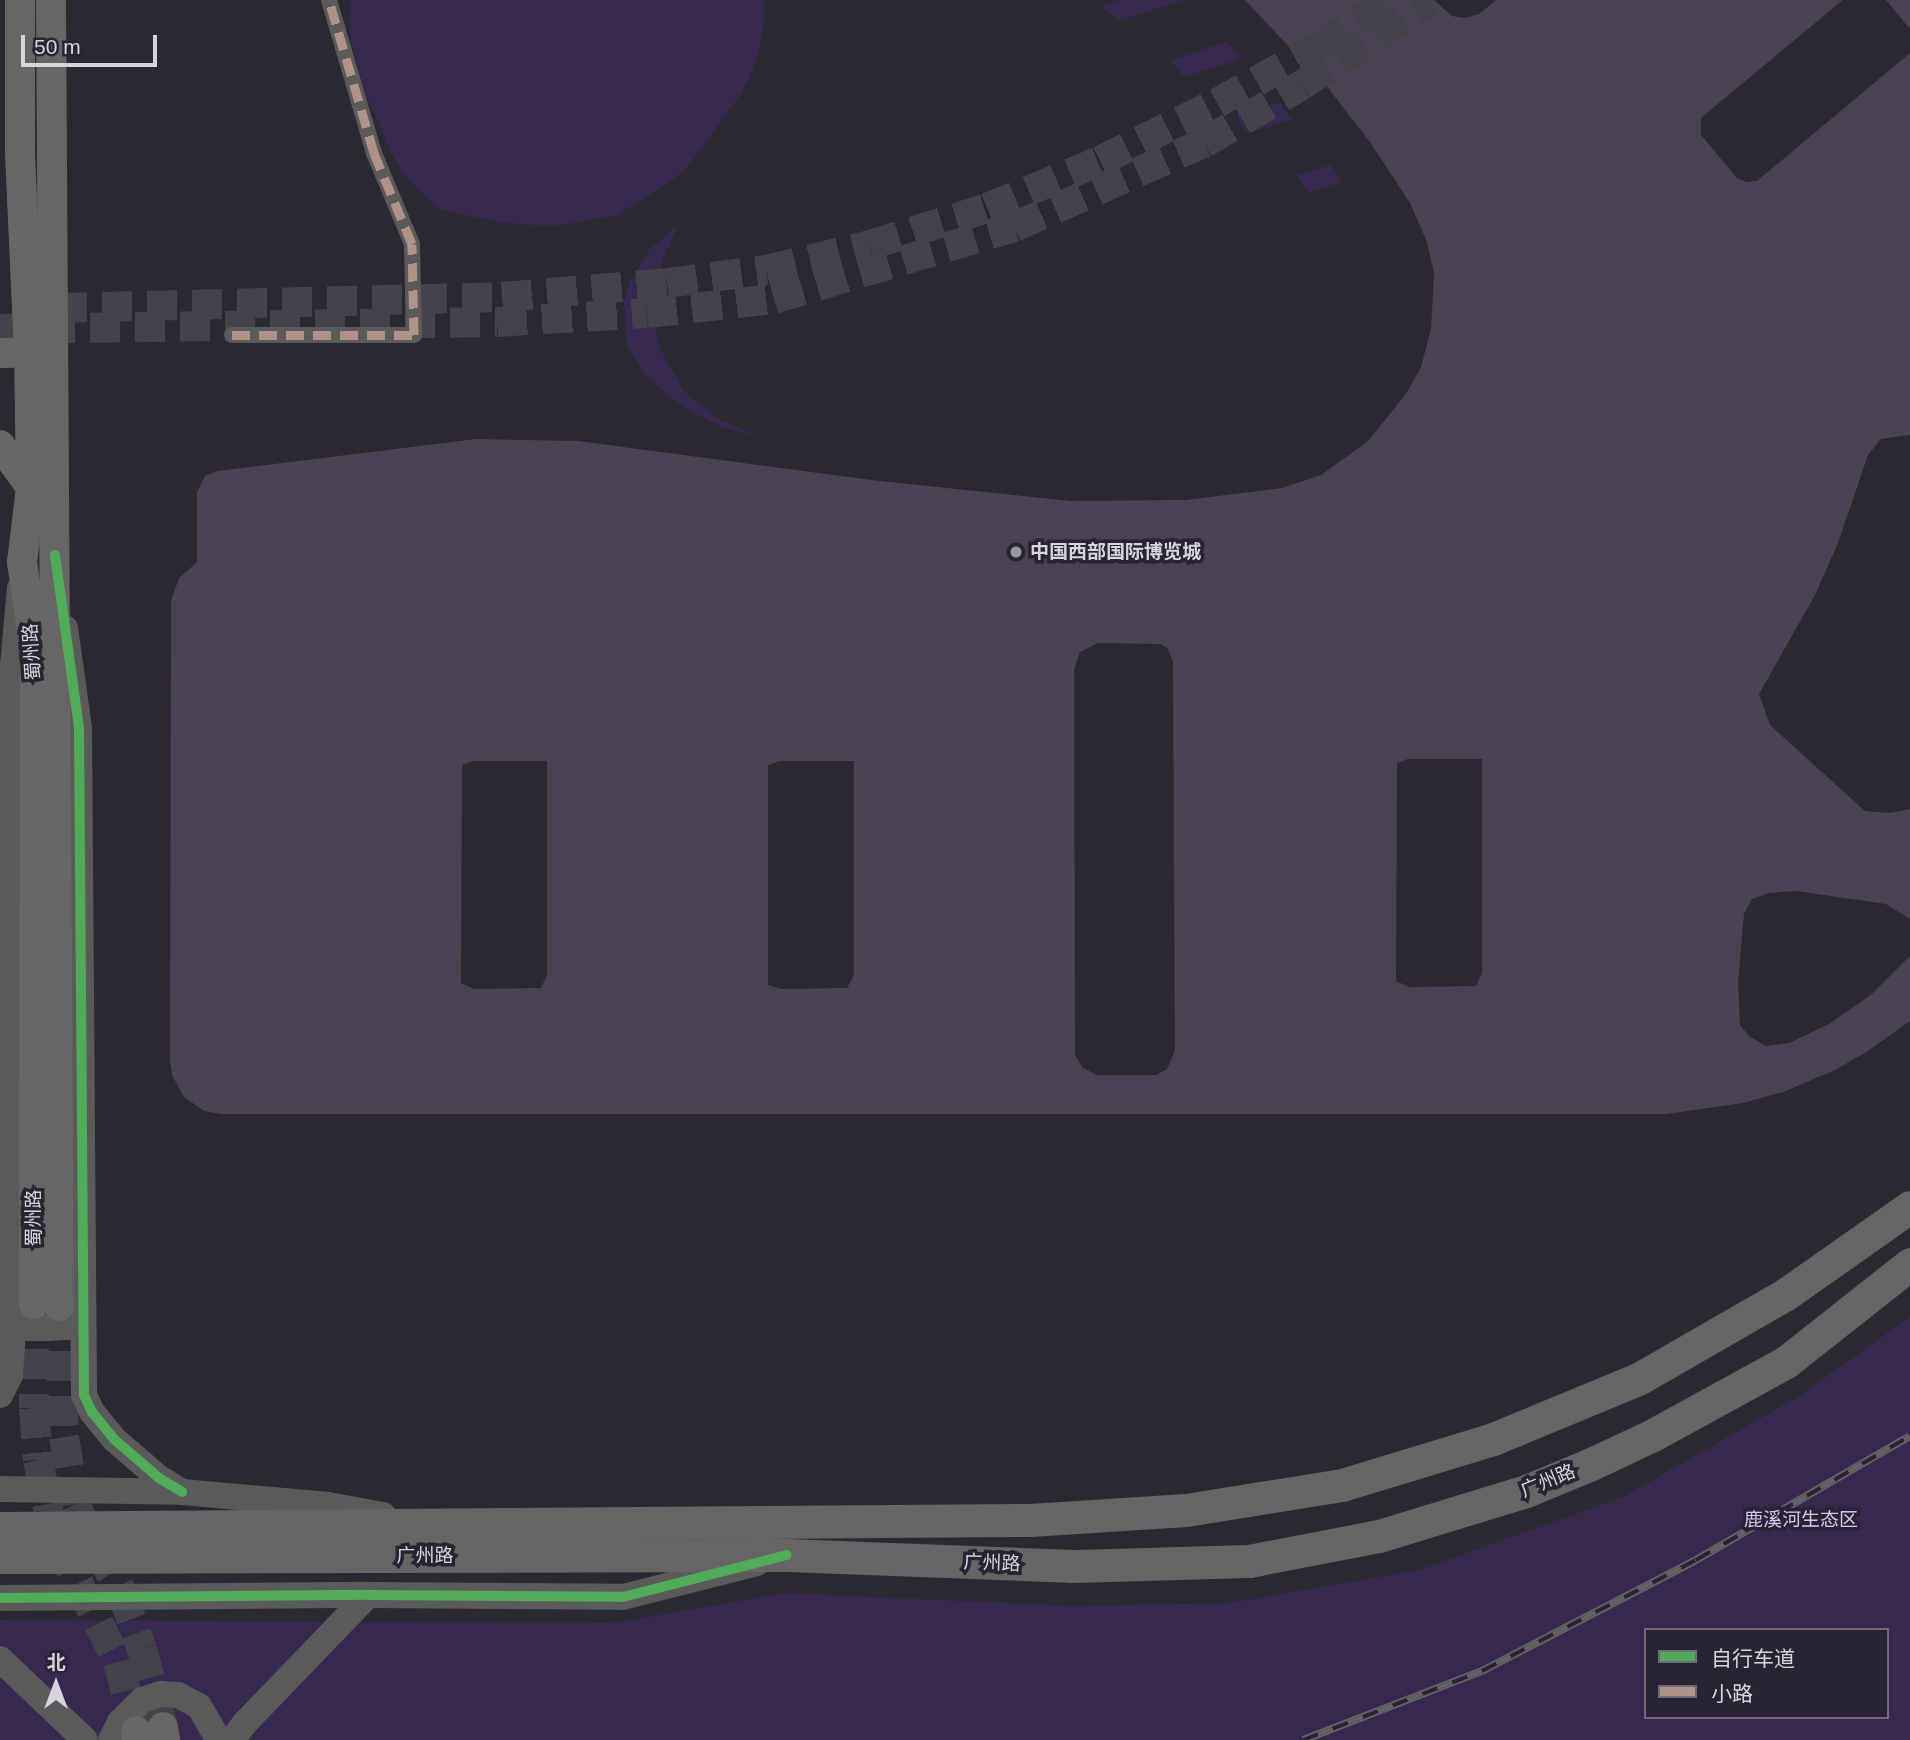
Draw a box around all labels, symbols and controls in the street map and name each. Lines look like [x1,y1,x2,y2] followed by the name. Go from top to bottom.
[24,21,161,65] scale bar
[34,35,81,58] text: 50 m
[1030,541,1201,563] place label: 中国西部国际博览城
[1008,544,1024,560] marker: 中国西部国际博览城
[19,623,45,681] street label: 蜀州路
[23,1190,45,1246] street label: 蜀州路
[1517,1460,1579,1502] street label: 广州路
[1744,1509,1858,1531] park label: 鹿溪河生态区
[397,1545,453,1567] street label: 广州路
[963,1551,1021,1575] street label: 广州路
[1644,1628,1889,1719] legend
[1711,1647,1795,1670] text: 自行车道
[21,1649,91,1719] north arrow
[46,1652,66,1673] text: 北
[1711,1682,1753,1705] text: 小路

